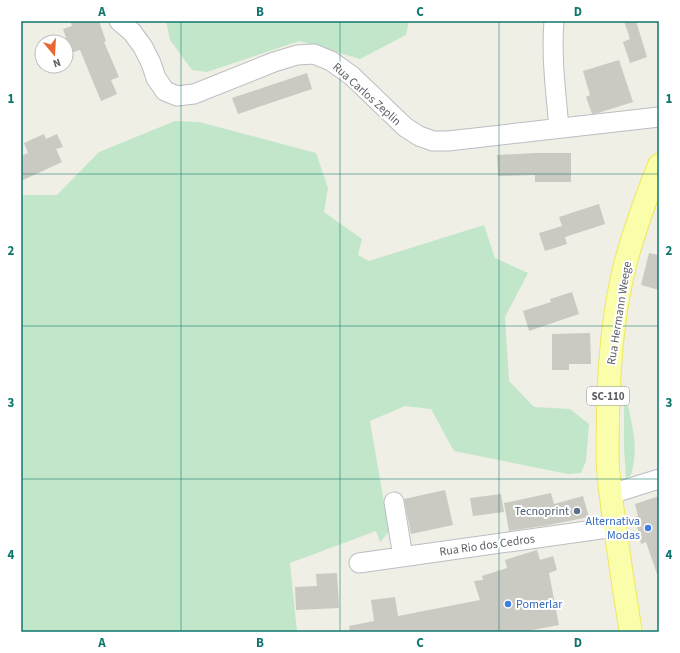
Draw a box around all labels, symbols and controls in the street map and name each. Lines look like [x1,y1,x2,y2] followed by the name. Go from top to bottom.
[97,3,106,21] text: A
[256,3,264,21] text: B
[416,3,424,21] text: C
[574,3,582,21] text: D
[34,34,74,74] north arrow
[51,55,63,71] text: N
[329,59,405,130] street label: Rua Carlos Zeplin
[8,90,15,108] text: 1
[666,90,673,108] text: 1
[8,242,15,260] text: 2
[666,242,673,260] text: 2
[603,260,636,366] street label: Rua Hermann Weege
[587,387,629,405] road number: SC-110
[8,394,15,412] text: 3
[666,394,673,412] text: 3
[514,503,569,520] place label: Tecnoprint
[572,506,582,516] marker: Tecnoprint
[586,513,640,544] place label: Alternativa Modas
[643,523,653,533] marker: Alternativa Modas
[438,530,536,561] street label: Rua Rio dos Cedros
[8,546,15,564] text: 4
[666,546,673,564] text: 4
[516,596,563,613] place label: Pomerlar
[503,599,513,609] marker: Pomerlar
[97,634,106,652] text: A
[256,634,264,652] text: B
[416,634,424,652] text: C
[574,634,582,652] text: D

